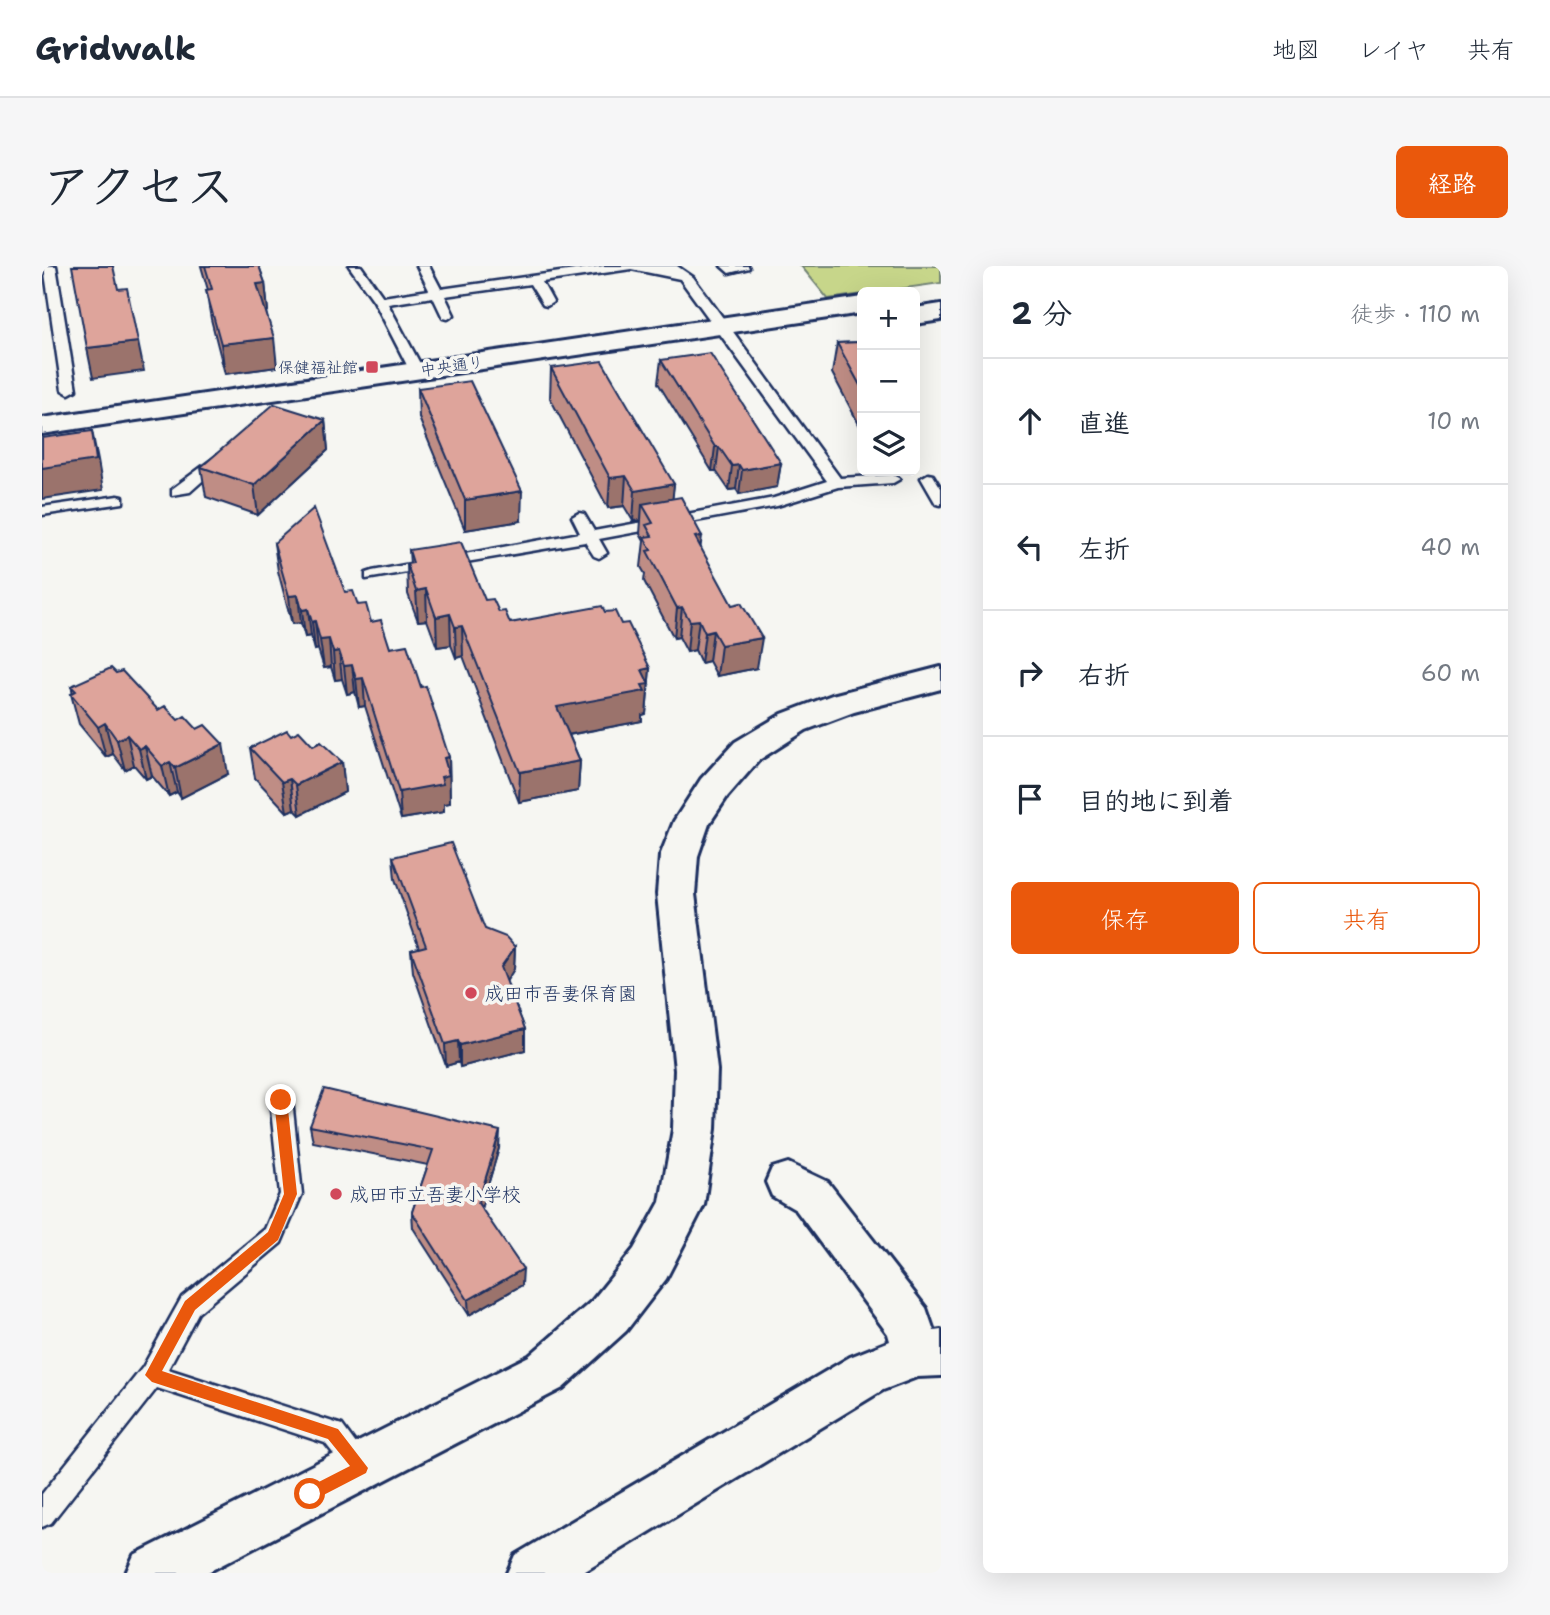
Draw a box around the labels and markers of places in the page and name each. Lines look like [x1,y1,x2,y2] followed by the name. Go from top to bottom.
[278,357,358,378] place label: 保健福祉館
[364,359,380,375] marker: 保健福祉館
[485,981,637,1006] place label: 成田市吾妻保育園
[463,985,479,1001] marker: 成田市吾妻保育園
[350,1182,521,1207] place label: 成田市立吾妻小学校
[328,1186,344,1202] marker: 成田市立吾妻小学校

